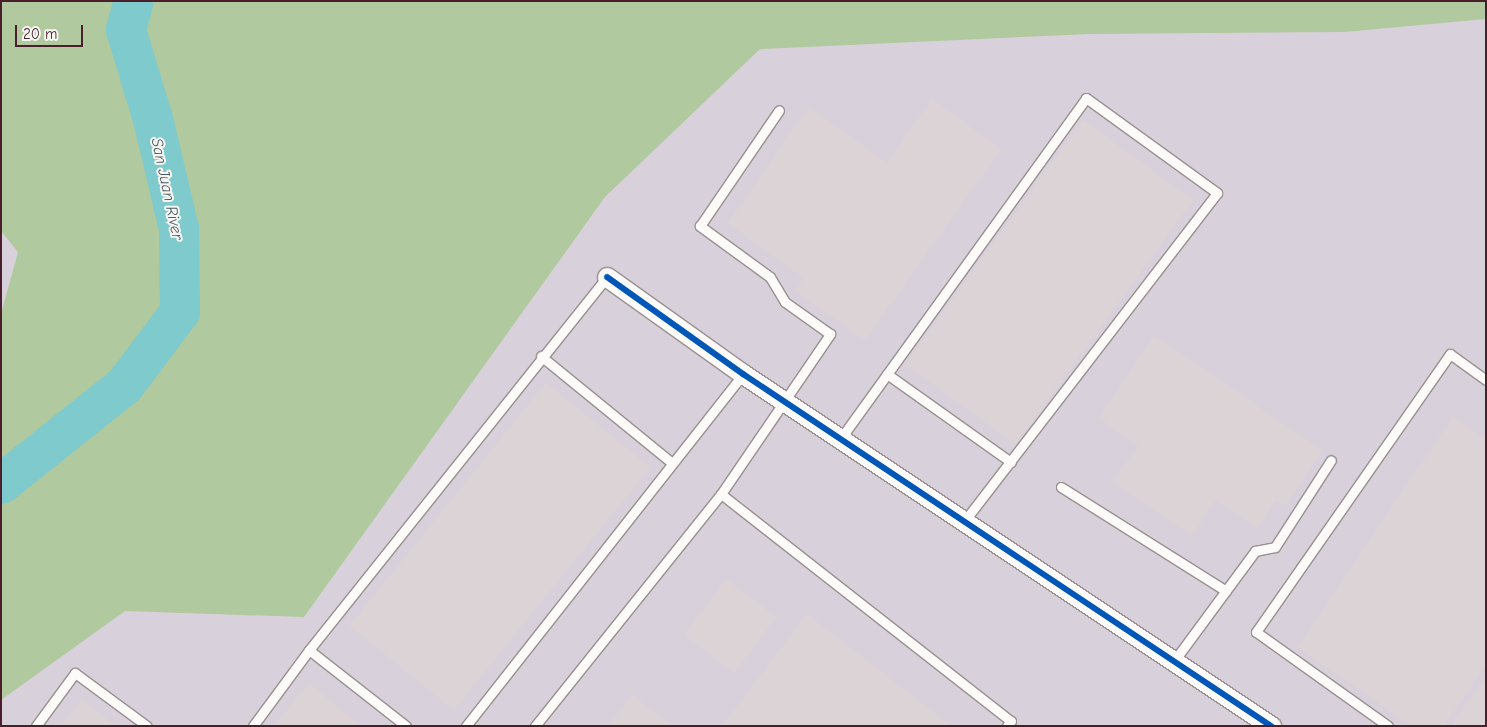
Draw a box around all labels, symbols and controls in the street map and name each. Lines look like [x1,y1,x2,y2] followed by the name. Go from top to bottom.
[18,15,85,47] scale bar
[23,25,57,43] text: 20 m
[147,136,187,242] water label: San Juan River

